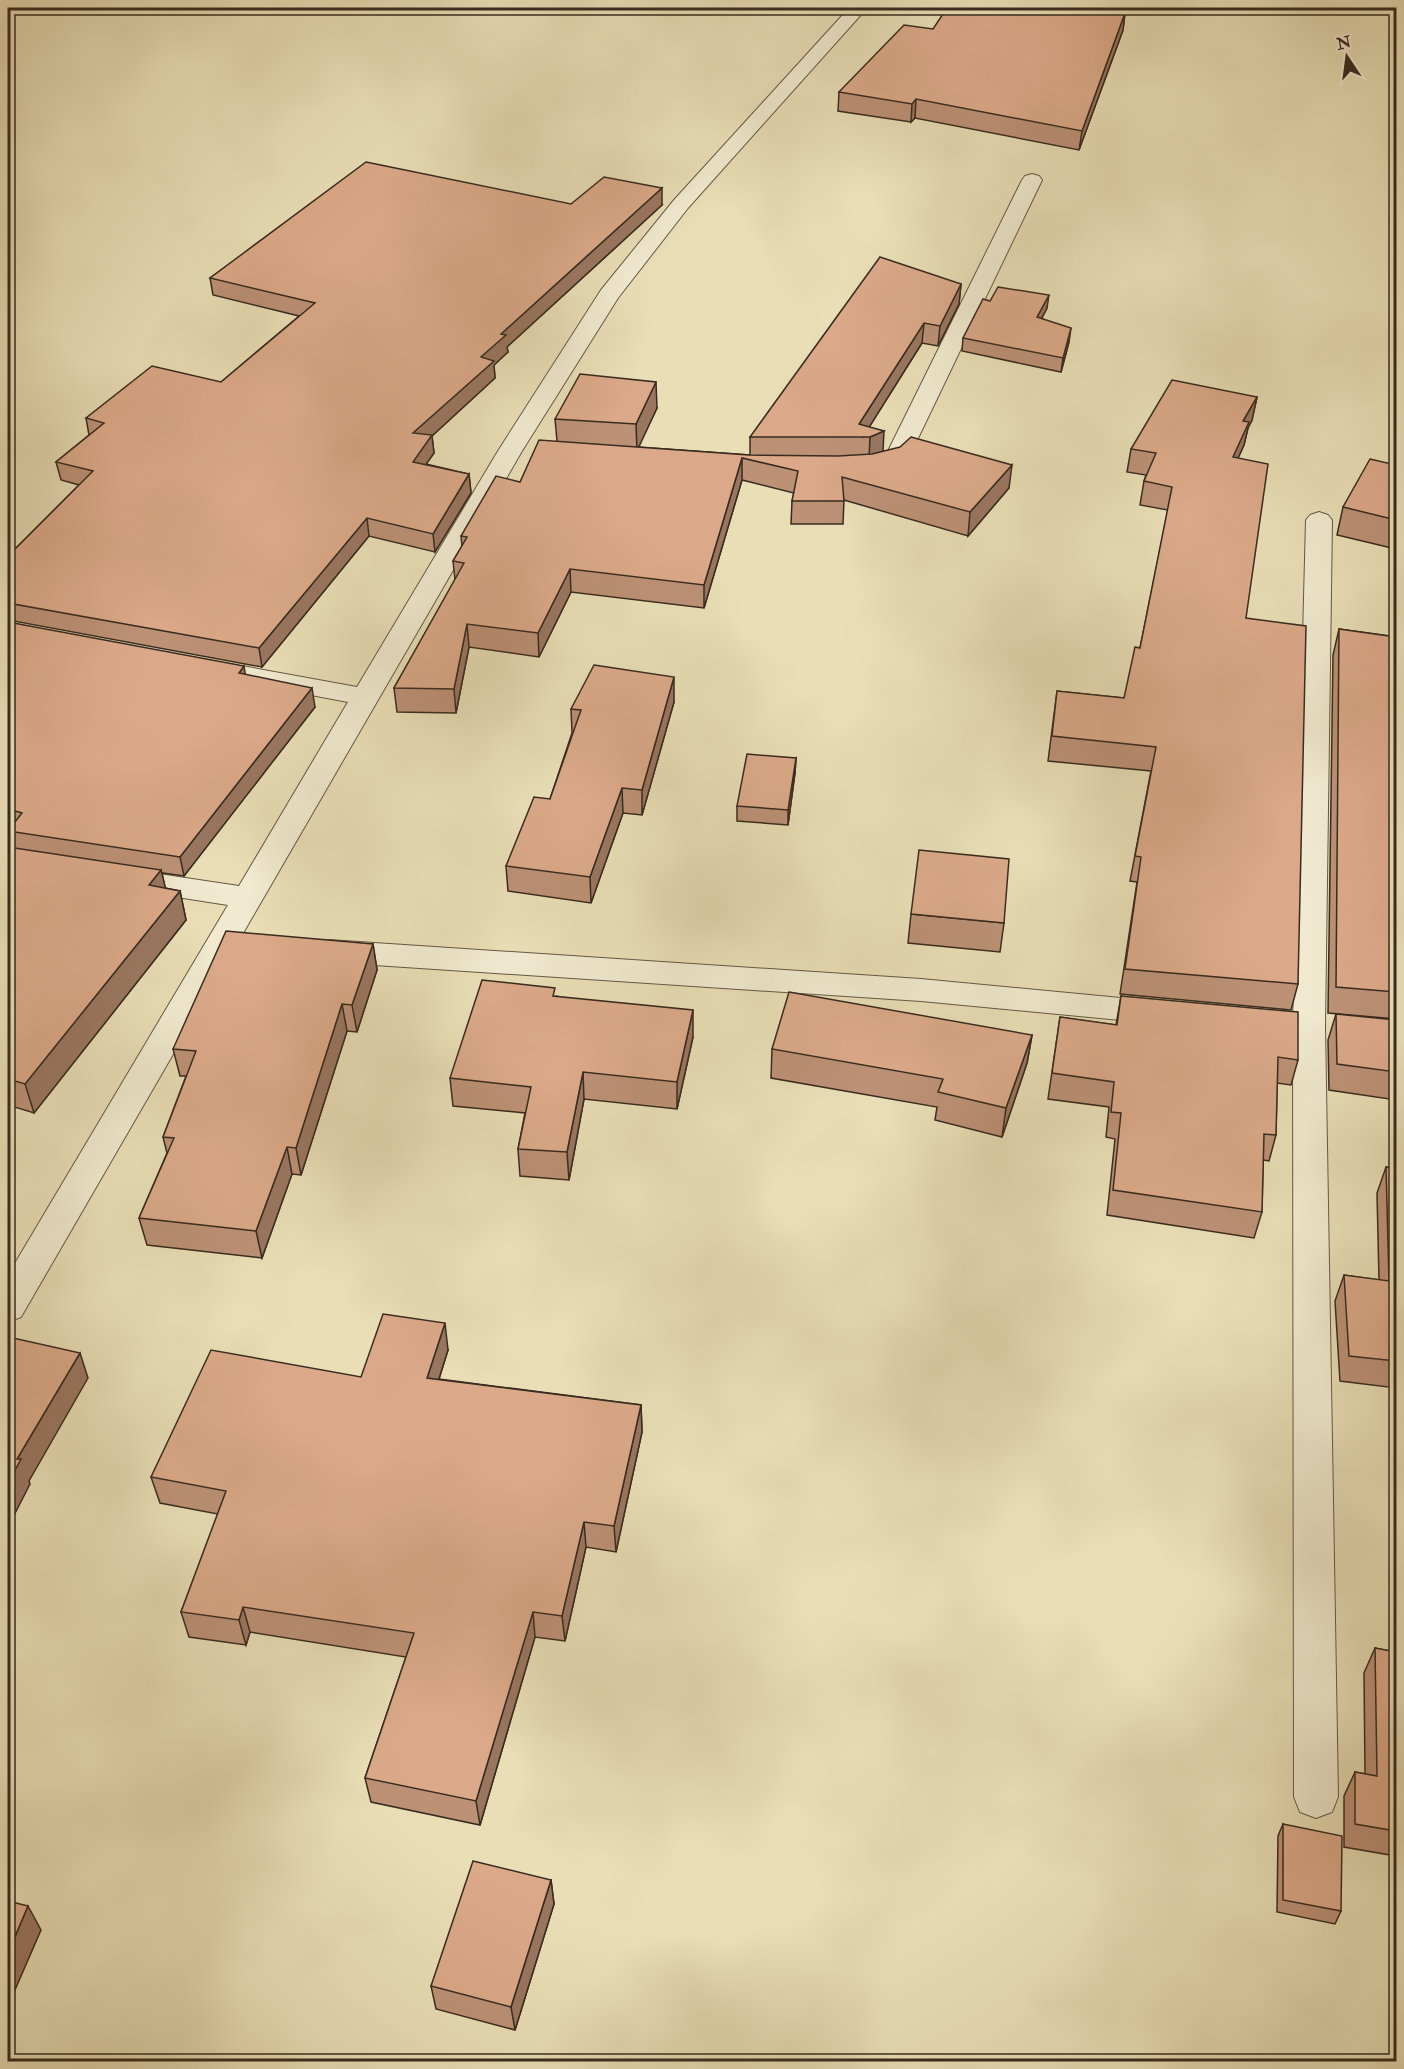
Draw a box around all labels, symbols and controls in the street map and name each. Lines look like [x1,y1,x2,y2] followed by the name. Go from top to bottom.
[1317,27,1377,87] north arrow
[1334,32,1354,55] text: N

